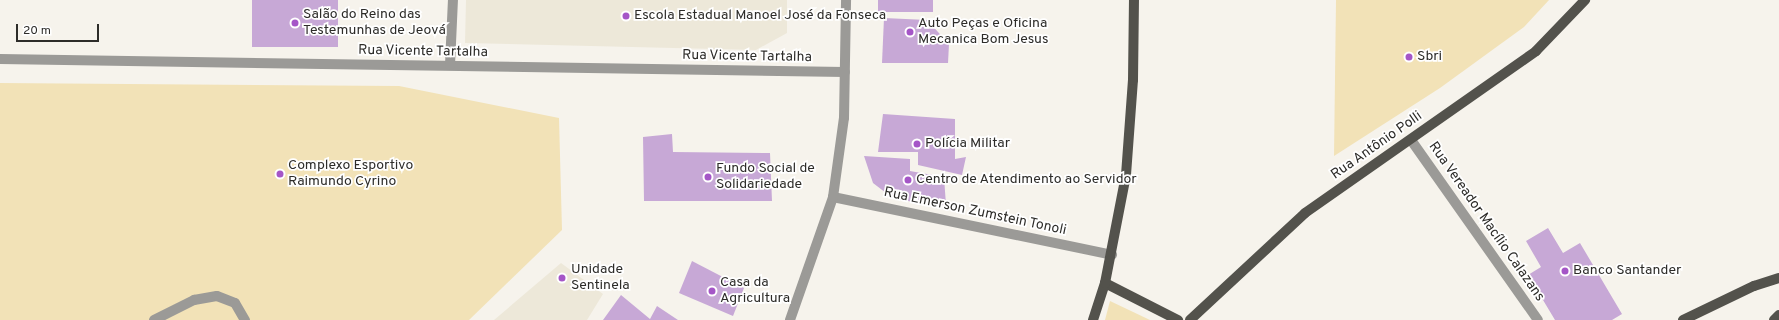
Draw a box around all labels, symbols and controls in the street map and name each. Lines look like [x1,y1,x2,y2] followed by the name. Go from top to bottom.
[303,7,446,40] place label: Salão do Reino das Testemunhas de Jeová
[634,8,886,24] place label: Escola Estadual Manoel José da Fonseca
[621,11,631,21] marker: Escola Estadual Manoel José da Fonseca
[18,16,101,42] scale bar
[918,16,1049,48] place label: Auto Peças e Oficina Mecanica Bom Jesus
[290,18,300,28] marker: Salão do Reino das Testemunhas de Jeová
[23,23,51,39] text: 20 m
[905,27,915,37] marker: Auto Peças e Oficina Mecanica Bom Jesus
[357,42,489,62] street label: Rua Vicente Tartalha
[681,47,813,67] street label: Rua Vicente Tartalha
[1417,49,1442,65] place label: Sbri
[1404,52,1414,62] marker: Sbri
[1328,108,1426,184] street label: Rua Antônio Polli
[925,136,1010,152] place label: Polícia Militar
[912,139,922,149] marker: Polícia Militar
[1424,139,1548,305] street label: Rua Vereador Macílio Calazans
[288,158,413,190] place label: Complexo Esportivo Raimundo Cyrino
[716,161,815,194] place label: Fundo Social de Solidariedade
[275,169,285,179] marker: Complexo Esportivo Raimundo Cyrino
[703,172,713,182] marker: Fundo Social de Solidariedade
[916,172,1137,188] place label: Centro de Atendimento ao Servidor
[903,175,913,185] marker: Centro de Atendimento ao Servidor
[882,184,1068,240] street label: Rua Emerson Zumstein Tonoli
[571,262,630,294] place label: Unidade Sentinela
[1573,263,1682,279] place label: Banco Santander
[1560,266,1570,276] marker: Banco Santander
[556,272,568,284] marker: Unidade Sentinela
[720,275,790,308] place label: Casa da Agricultura
[707,286,717,296] marker: Casa da Agricultura

